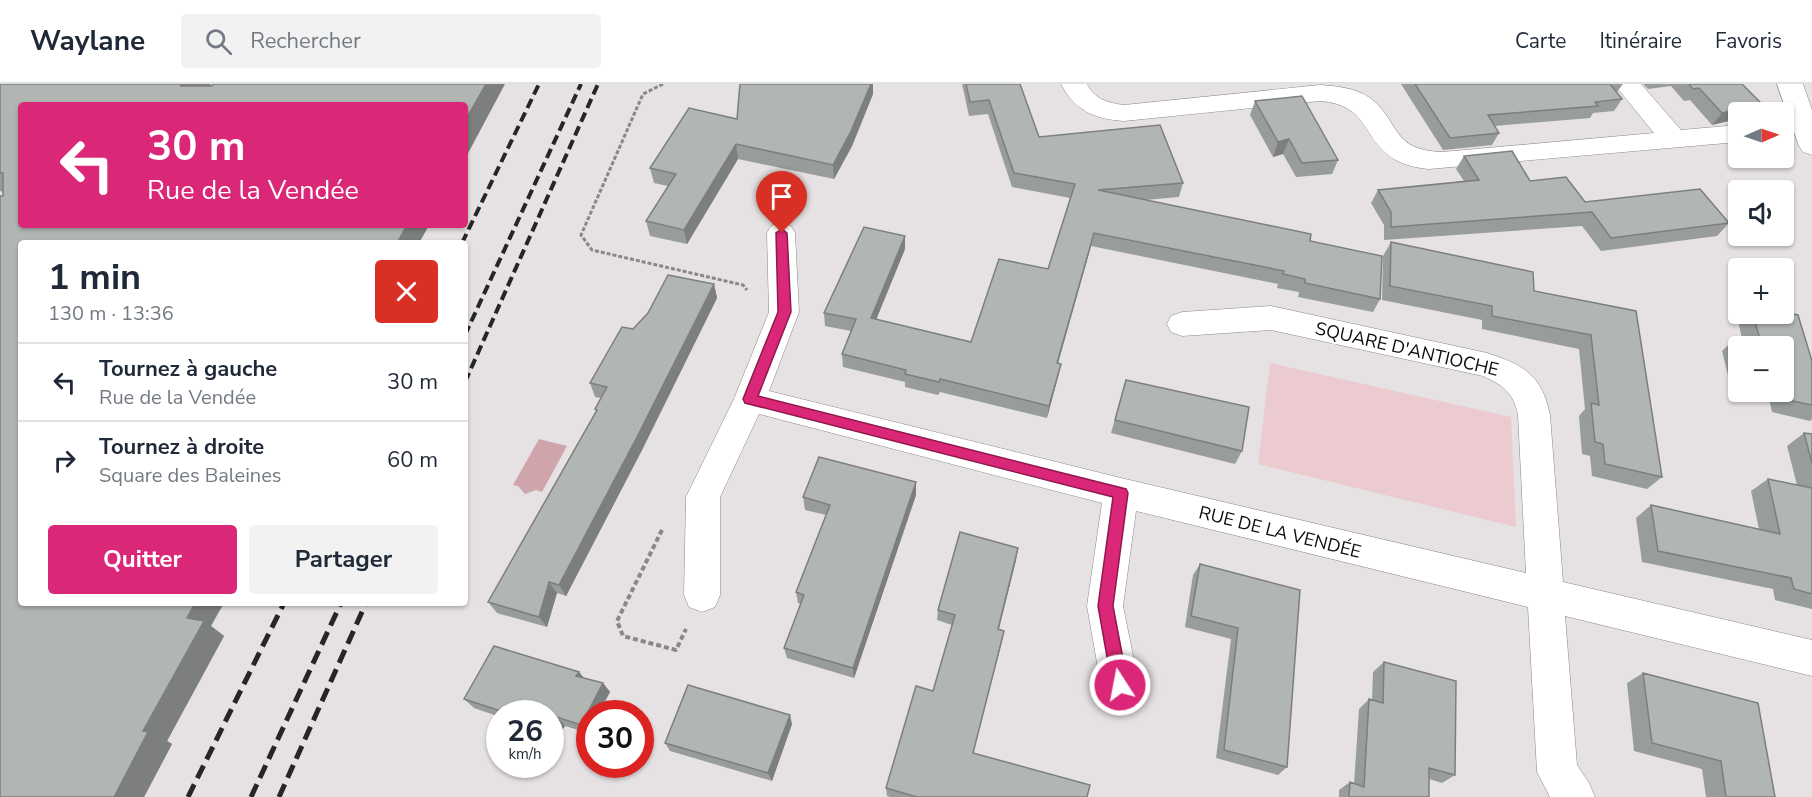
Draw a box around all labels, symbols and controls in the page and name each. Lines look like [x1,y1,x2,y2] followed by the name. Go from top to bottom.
[181,14,601,68] search box
[30,22,145,60] text: Waylane
[202,25,235,58] icon: search
[250,26,361,56] text: Rechercher
[1515,27,1566,55] text: Carte
[1599,27,1682,55] text: Itinéraire
[1715,27,1782,55] text: Favoris
[1728,102,1794,168] north arrow
[1728,102,1794,402] map controls
[147,118,246,175] text: 30 m
[48,126,126,204] icon: left
[756,171,807,233] pin
[147,172,359,209] text: Rue de la Vendée
[765,180,798,213] icon: arrive
[1728,180,1794,246] button: sound
[48,253,141,302] text: 1 min
[1728,258,1794,324] button: +
[375,260,438,323] button: close
[48,300,174,327] text: 130 m · 13:36
[1313,316,1501,382] street label: SQUARE D'ANTIOCHE
[1728,336,1794,402] button: −
[99,354,277,384] text: Tournez à gauche
[48,366,81,399] icon: left
[387,367,438,397] text: 30 m
[99,384,256,411] text: Rue de la Vendée
[99,432,264,462] text: Tournez à droite
[48,444,81,477] icon: right
[387,445,438,475] text: 60 m
[99,462,282,489] text: Square des Baleines
[1196,500,1364,564] street label: RUE DE LA VENDÉE
[48,525,237,594] button: Quitter
[249,525,438,594] button: Partager
[1088,653,1152,717] position arrow
[576,700,654,778] speed limit sign: 30
[507,711,543,752] text: 26
[508,744,542,764] text: km/h

